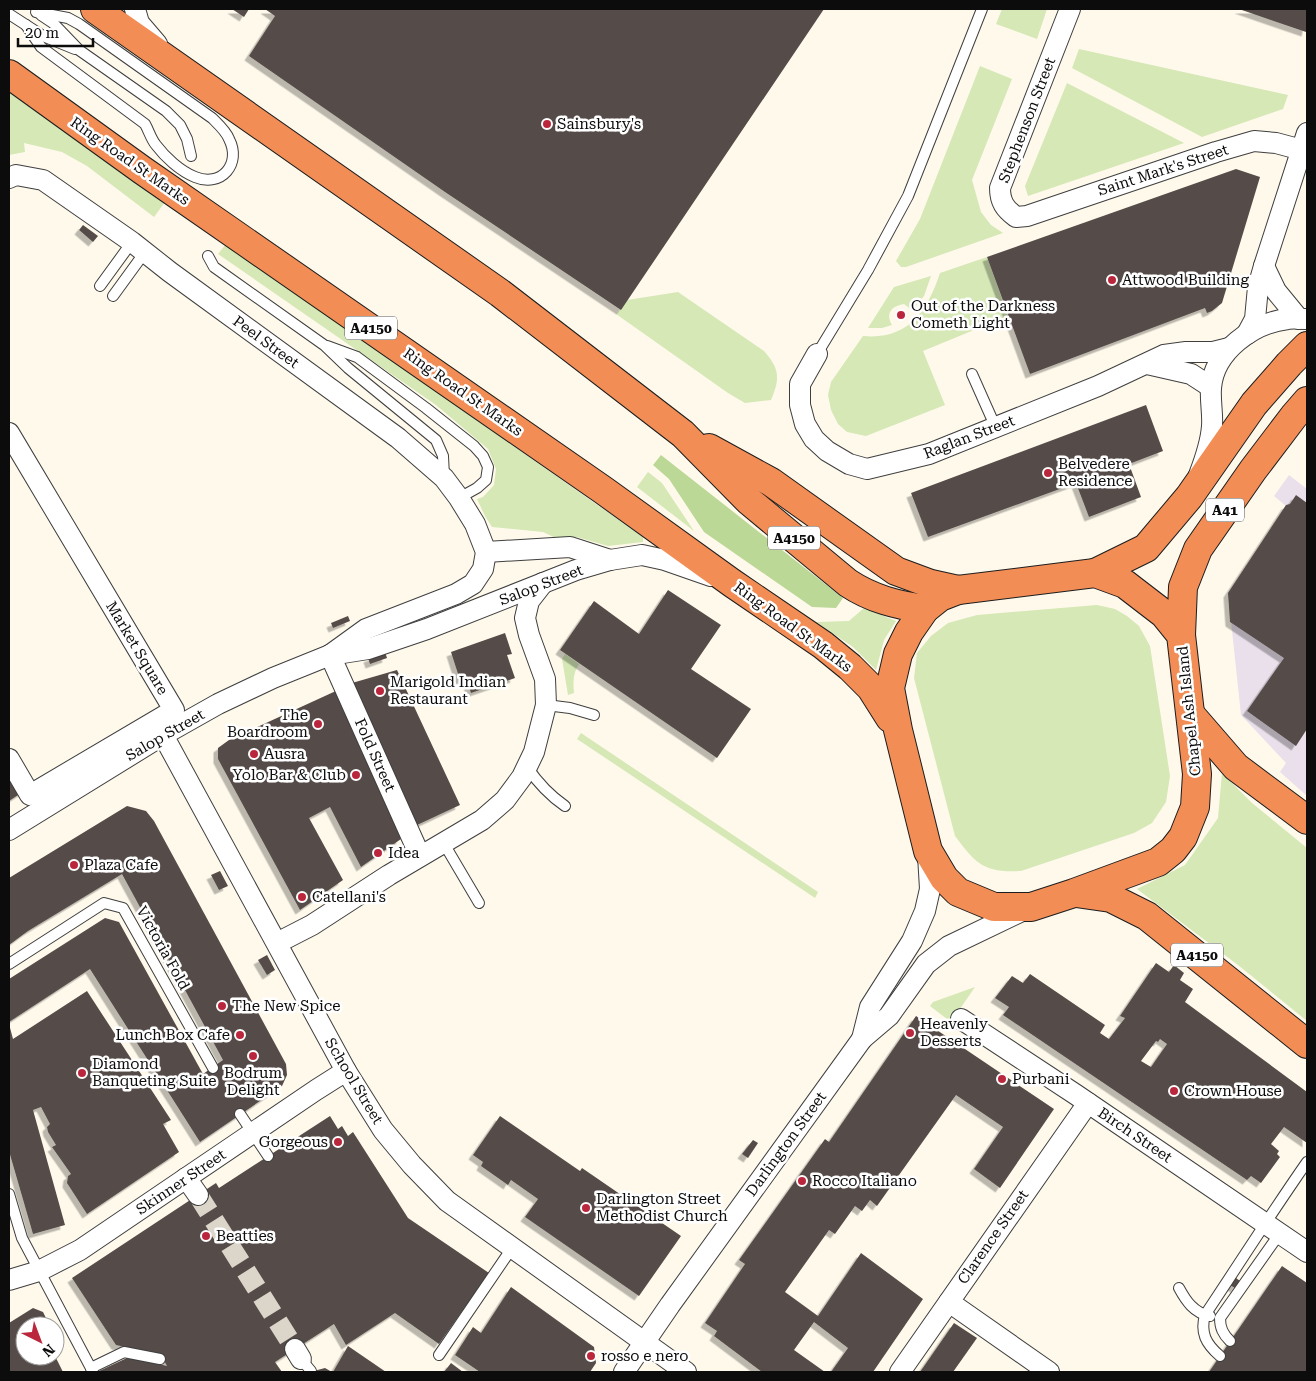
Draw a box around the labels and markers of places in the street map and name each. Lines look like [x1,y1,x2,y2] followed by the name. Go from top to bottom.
[557,115,641,133] place label: Sainsbury's
[541,118,553,130] marker: Sainsbury's
[1122,271,1250,289] place label: Attwood Building
[1106,274,1118,286] marker: Attwood Building
[911,297,1055,332] place label: Out of the Darkness Cometh Light
[895,309,907,321] marker: Out of the Darkness Cometh Light
[1058,455,1133,490] place label: Belvedere Residence
[1042,467,1054,479] marker: Belvedere Residence
[390,673,506,708] place label: Marigold Indian Restaurant
[374,685,386,697] marker: Marigold Indian Restaurant
[227,706,308,741] place label: The Boardroom
[312,718,324,730] marker: The Boardroom
[264,745,305,763] place label: Ausra
[248,748,260,760] marker: Ausra
[233,766,346,784] place label: Yolo Bar & Club
[350,769,362,781] marker: Yolo Bar & Club
[388,844,419,862] place label: Idea
[372,847,384,859] marker: Idea
[84,856,158,874] place label: Plaza Cafe
[68,859,80,871] marker: Plaza Cafe
[312,888,386,906] place label: Catellani's
[296,891,308,903] marker: Catellani's
[232,997,340,1015] place label: The New Spice
[216,1000,228,1012] marker: The New Spice
[920,1015,988,1050] place label: Heavenly Desserts
[115,1026,230,1044] place label: Lunch Box Cafe
[904,1027,916,1039] marker: Heavenly Desserts
[234,1029,246,1041] marker: Lunch Box Cafe
[247,1050,259,1062] marker: Bodrum Delight
[92,1055,216,1090] place label: Diamond Banqueting Suite
[224,1064,282,1099] place label: Bodrum Delight
[76,1067,88,1079] marker: Diamond Banqueting Suite
[1012,1070,1070,1088] place label: Purbani
[996,1073,1008,1085] marker: Purbani
[1184,1082,1282,1100] place label: Crown House
[1168,1085,1180,1097] marker: Crown House
[259,1133,328,1151] place label: Gorgeous
[332,1136,344,1148] marker: Gorgeous
[812,1172,917,1190] place label: Rocco Italiano
[796,1175,808,1187] marker: Rocco Italiano
[596,1190,728,1225] place label: Darlington Street Methodist Church
[580,1202,592,1214] marker: Darlington Street Methodist Church
[216,1227,274,1245] place label: Beatties
[200,1230,212,1242] marker: Beatties
[601,1347,689,1365] place label: rosso e nero
[585,1350,597,1362] marker: rosso e nero

